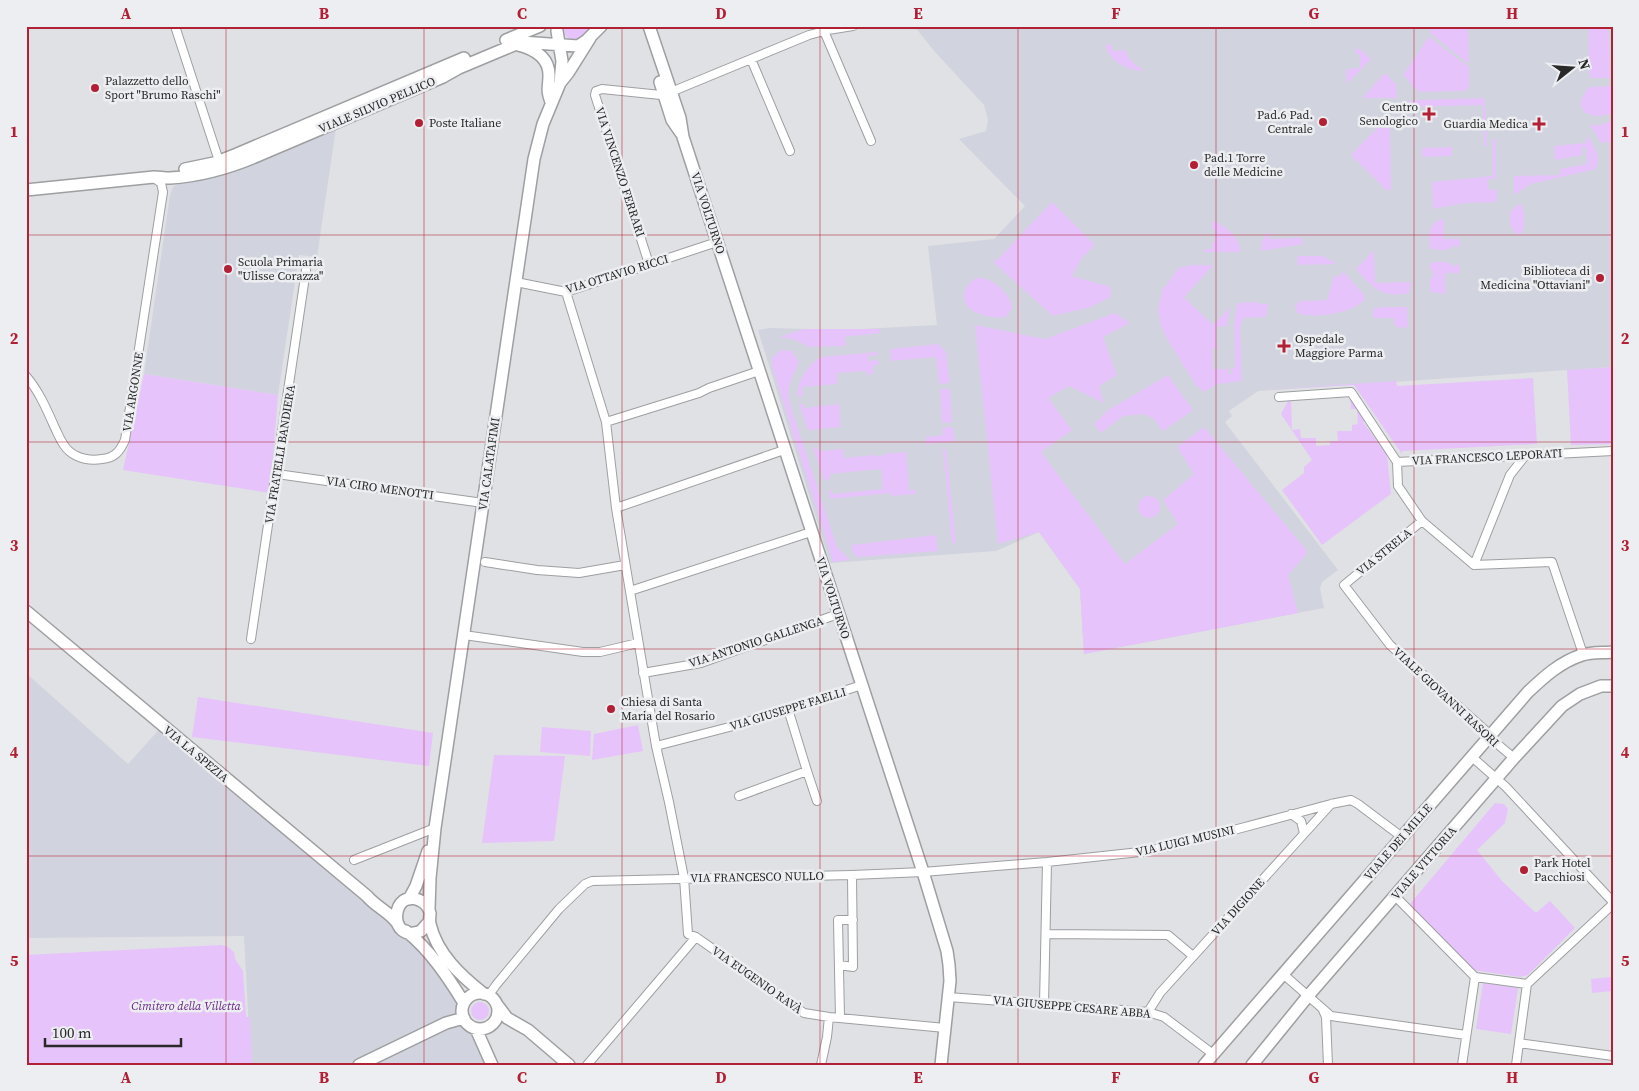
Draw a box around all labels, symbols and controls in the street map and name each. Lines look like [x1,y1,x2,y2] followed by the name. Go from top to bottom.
[121,2,132,24] text: A
[319,2,330,24] text: B
[517,2,527,24] text: C
[715,2,727,24] text: D
[913,2,923,24] text: E
[1111,2,1121,24] text: F
[1309,2,1320,24] text: G
[1506,2,1518,24] text: H
[1546,42,1596,92] north arrow
[1573,56,1595,72] text: N
[105,73,221,103] place label: Palazzetto dello Sport "Brumo Raschi"
[316,73,438,137] street label: VIALE SILVIO PELLICO
[89,82,101,94] marker: Palazzetto dello Sport "Brumo Raschi"
[1360,99,1418,129] place label: Centro Senologico
[591,105,649,239] street label: VIA VINCENZO FERRARI
[1257,107,1313,137] place label: Pad.6 Pad. Centrale
[1422,107,1436,121] marker: Centro Senologico
[429,115,501,131] place label: Poste Italiane
[1317,116,1329,128] marker: Pad.6 Pad. Centrale
[1443,116,1529,132] place label: Guardia Medica
[413,117,425,129] marker: Poste Italiane
[1532,117,1546,131] marker: Guardia Medica
[10,120,18,142] text: 1
[1621,120,1629,142] text: 1
[1204,150,1283,180] place label: Pad.1 Torre delle Medicine
[1188,159,1200,171] marker: Pad.1 Torre delle Medicine
[687,170,729,256] street label: VIA VOLTURNO
[563,251,671,297] street label: VIA OTTAVIO RICCI
[238,254,324,284] place label: Scuola Primaria "Ulisse Corazza"
[222,263,234,275] marker: Scuola Primaria "Ulisse Corazza"
[1480,263,1590,293] place label: Biblioteca di Medicina "Ottaviani"
[1594,272,1606,284] marker: Biblioteca di Medicina "Ottaviani"
[10,327,19,349] text: 2
[1621,327,1630,349] text: 2
[1295,331,1384,361] place label: Ospedale Maggiore Parma
[1277,339,1291,353] marker: Ospedale Maggiore Parma
[119,351,147,433] street label: VIA ARGONNE
[261,383,299,525] street label: VIA FRATELLI BANDIERA
[475,416,503,512] street label: VIA CALATAFIMI
[1411,445,1563,469] street label: VIA FRANCESCO LEPORATI
[325,473,435,503] street label: VIA CIRO MENOTTI
[1353,525,1415,579] street label: VIA STRELA
[10,534,19,556] text: 3
[1621,534,1630,556] text: 3
[812,555,854,641] street label: VIA VOLTURNO
[686,613,826,671] street label: VIA ANTONIO GALLENGA
[1390,644,1502,750] street label: VIALE GIOVANNI RASORI
[728,684,848,734] street label: VIA GIUSEPPE FAELLI
[621,694,716,724] place label: Chiesa di Santa Maria del Rosario
[605,703,617,715] marker: Chiesa di Santa Maria del Rosario
[160,722,232,786] street label: VIA LA SPEZIA
[10,741,19,763] text: 4
[1621,741,1630,763] text: 4
[1360,800,1436,884] street label: VIALE DEI MILLE
[1134,822,1236,860] street label: VIA LUIGI MUSINI
[1388,823,1460,903] street label: VIALE VITTORIA
[1534,855,1591,885] place label: Park Hotel Pacchiosi
[1518,864,1530,876] marker: Park Hotel Pacchiosi
[690,868,824,886] street label: VIA FRANCESCO NULLO
[1208,875,1268,939] street label: VIA DIGIONE
[708,943,806,1017] street label: VIA EUGENIO RAVÀ
[10,949,19,971] text: 5
[1621,949,1630,971] text: 5
[993,992,1152,1022] street label: VIA GIUSEPPE CESARE ABBA
[131,998,242,1014] park label: Cimitero della Villetta
[45,1016,181,1048] scale bar
[52,1022,92,1043] text: 100 m
[121,1066,132,1088] text: A
[319,1066,330,1088] text: B
[517,1066,527,1088] text: C
[715,1066,727,1088] text: D
[913,1066,923,1088] text: E
[1111,1066,1121,1088] text: F
[1309,1066,1320,1088] text: G
[1506,1066,1518,1088] text: H

